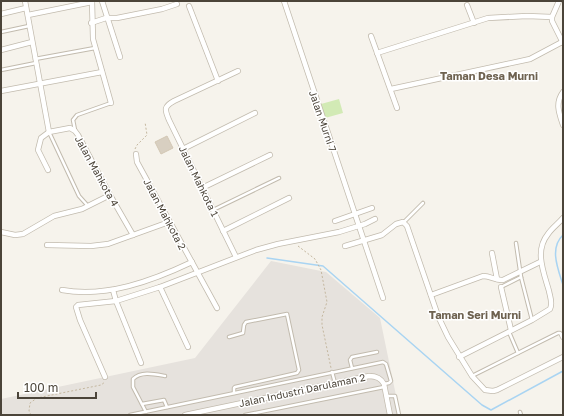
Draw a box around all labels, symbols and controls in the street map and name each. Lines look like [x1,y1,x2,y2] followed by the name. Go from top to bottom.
[440,69,538,82] district label: Taman Desa Murni
[307,89,339,153] street label: Jalan Murni 7
[73,134,121,208] street label: Jalan Mahkota 4
[177,144,221,219] street label: Jalan Mahkota 1
[141,177,189,252] street label: Jalan Mahkota 2
[429,308,521,321] district label: Taman Seri Murni
[238,371,367,409] street label: Jalan Industri Darulaman 2
[18,374,96,400] scale bar
[24,380,58,395] text: 100 m

